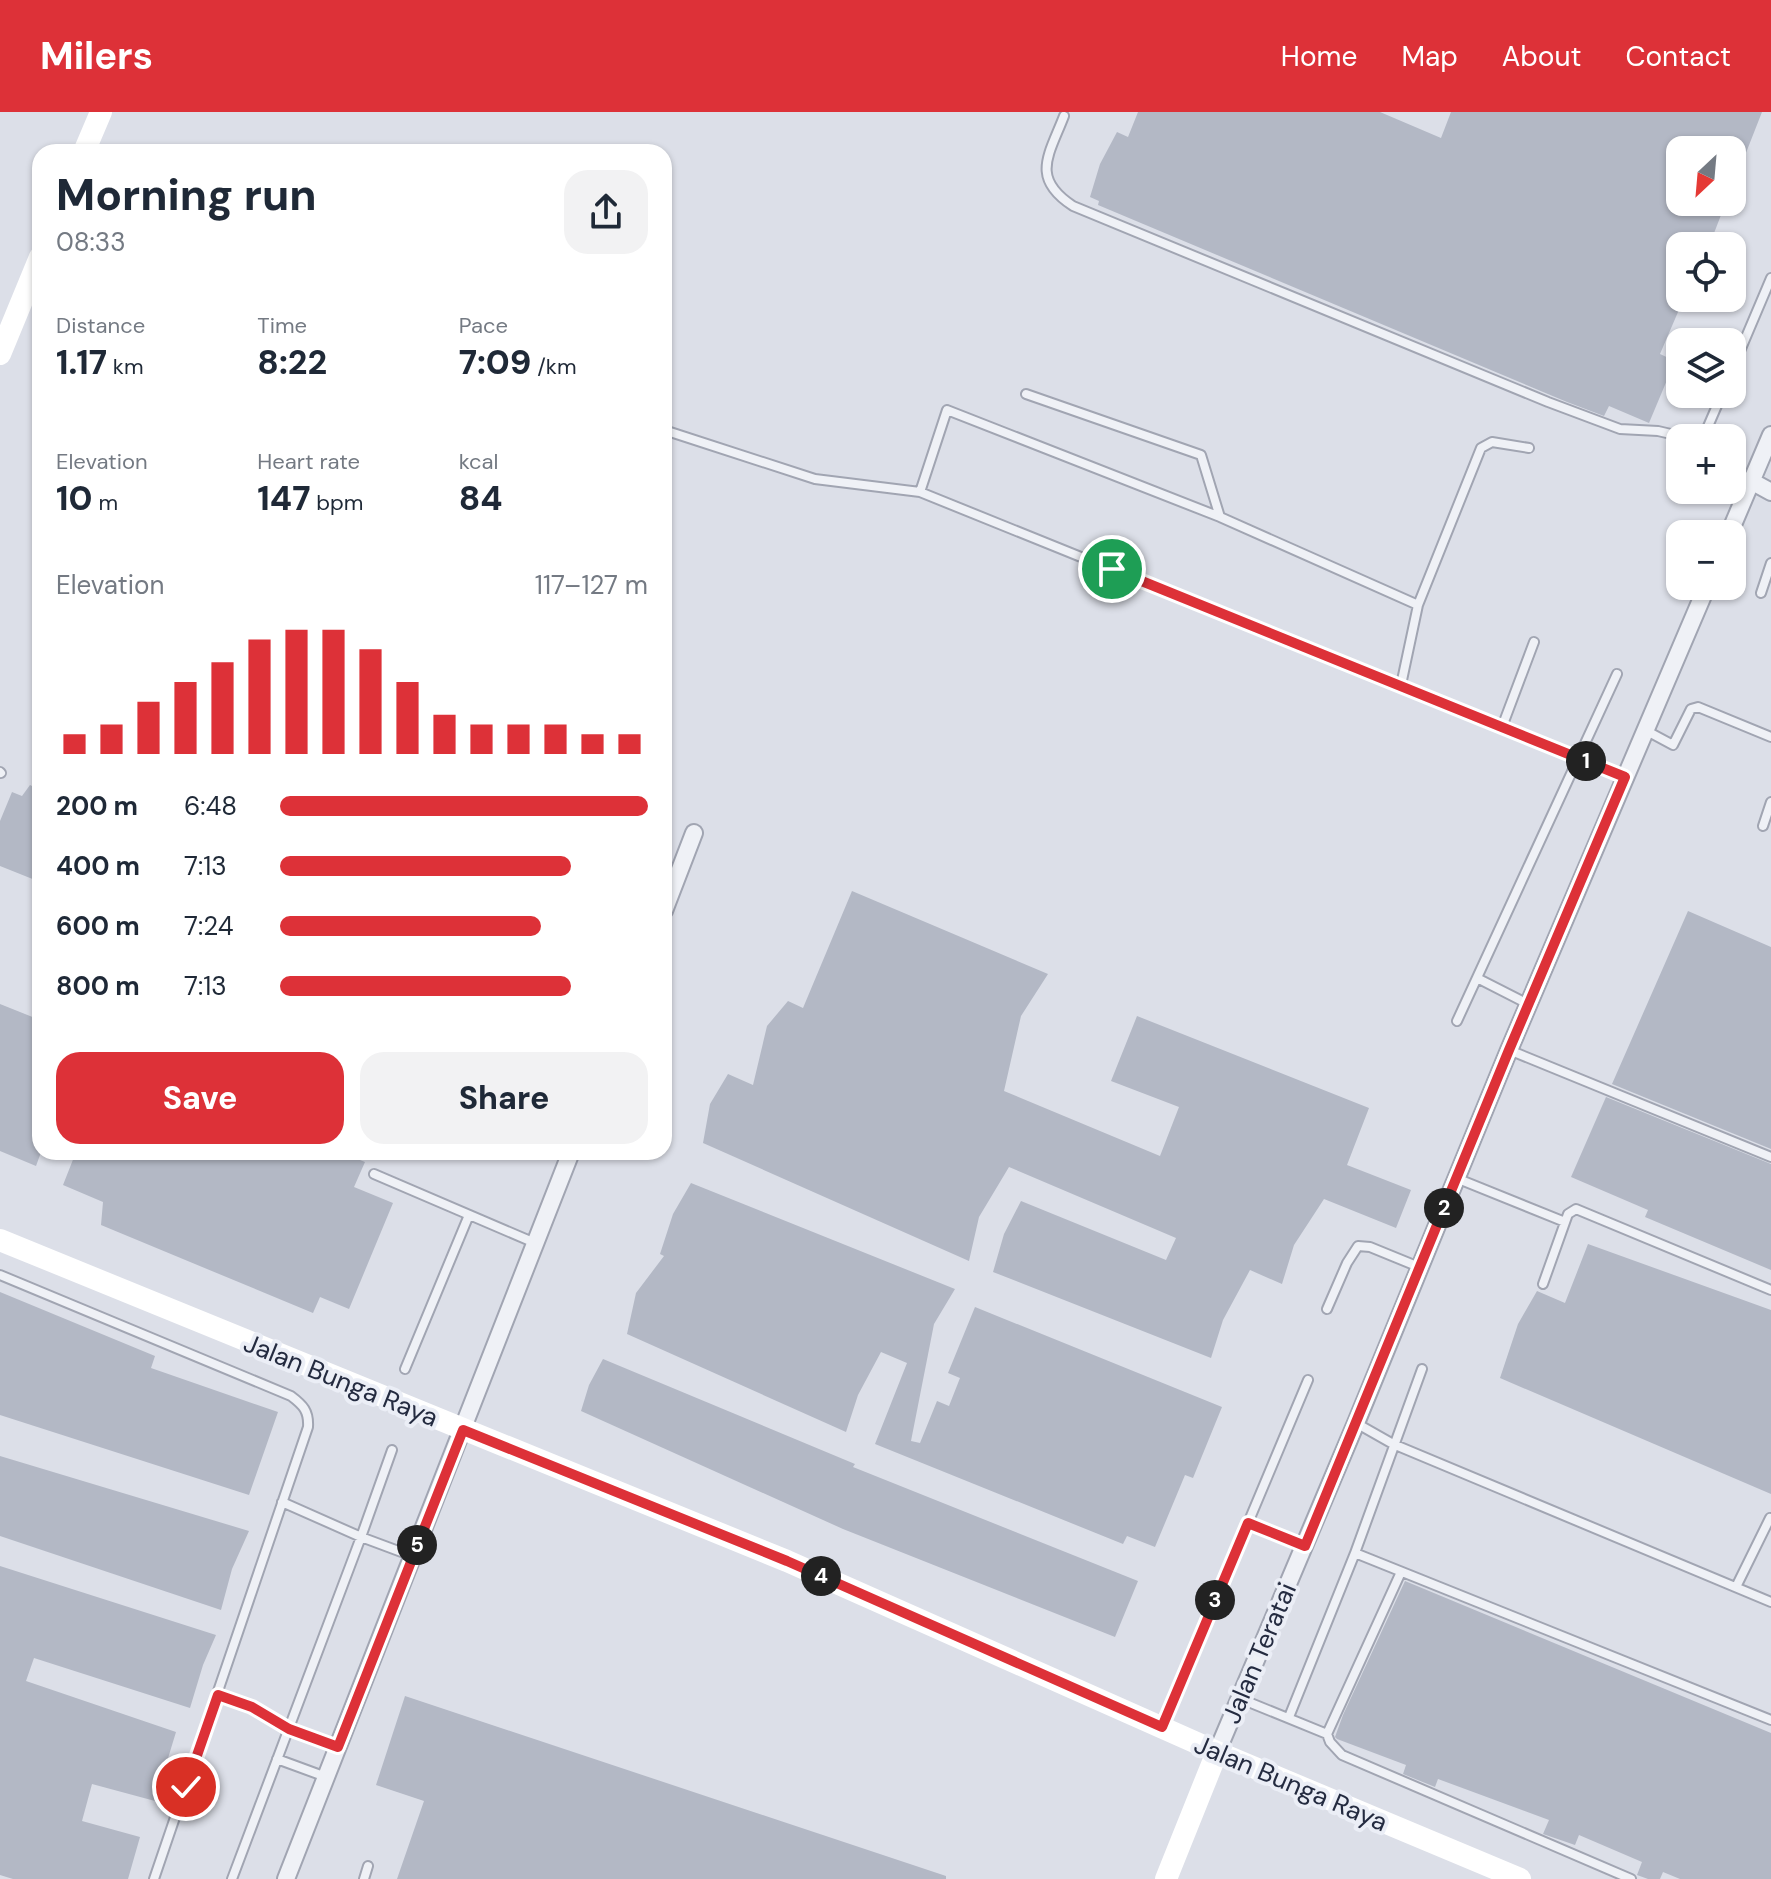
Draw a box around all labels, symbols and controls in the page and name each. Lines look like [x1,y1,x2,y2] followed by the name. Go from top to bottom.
[40,31,153,81] text: Milers
[1281,38,1357,75] text: Home
[1401,38,1458,75] text: Map
[1502,38,1581,75] text: About
[1625,38,1731,75] text: Contact
[1666,136,1746,216] north arrow
[1666,136,1746,600] map controls
[56,166,317,224] text: Morning run
[564,170,648,254] button: share
[56,225,126,259] text: 08:33
[1666,232,1746,312] button: locate
[56,311,145,340] text: Distance
[257,311,307,340] text: Time
[459,311,508,340] text: Pace
[1666,328,1746,408] button: layers
[56,340,107,385] text: 1.17
[257,340,327,385] text: 8:22
[459,340,531,385] text: 7:09
[107,352,144,381] text: km
[531,352,577,381] text: /km
[1666,424,1746,504] button: +
[56,447,148,476] text: Elevation
[257,447,360,476] text: Heart rate
[459,447,498,476] text: kcal
[56,476,93,521] text: 10
[257,476,310,521] text: 147
[459,476,503,521] text: 84
[93,488,118,517] text: m
[310,488,363,517] text: bpm
[1666,520,1746,600] button: −
[1078,535,1146,603] pin
[1090,547,1134,591] icon: arrive
[56,568,164,602] text: Elevation
[535,568,648,602] text: 117–127 m
[1566,741,1606,781] pin: 1
[1582,746,1590,775] text: 1
[56,789,138,823] text: 200 m
[184,789,237,823] text: 6:48
[56,849,140,883] text: 400 m
[184,849,227,883] text: 7:13
[56,909,140,943] text: 600 m
[184,909,233,943] text: 7:24
[56,969,140,1003] text: 800 m
[184,969,227,1003] text: 7:13
[56,1052,344,1144] button: Save
[360,1052,648,1144] button: Share
[1424,1188,1464,1228] pin: 2
[1438,1193,1450,1222] text: 2
[239,1326,443,1434] street label: Jalan Bunga Raya
[397,1525,437,1565] pin: 5
[410,1530,424,1559] text: 5
[801,1556,841,1596] pin: 4
[814,1561,828,1590] text: 4
[1214,1577,1304,1729] street label: Jalan Teratai
[1195,1580,1235,1620] pin: 3
[1208,1585,1222,1614] text: 3
[1189,1727,1393,1839] street label: Jalan Bunga Raya
[152,1753,220,1821] pin
[164,1765,208,1809] icon: check

